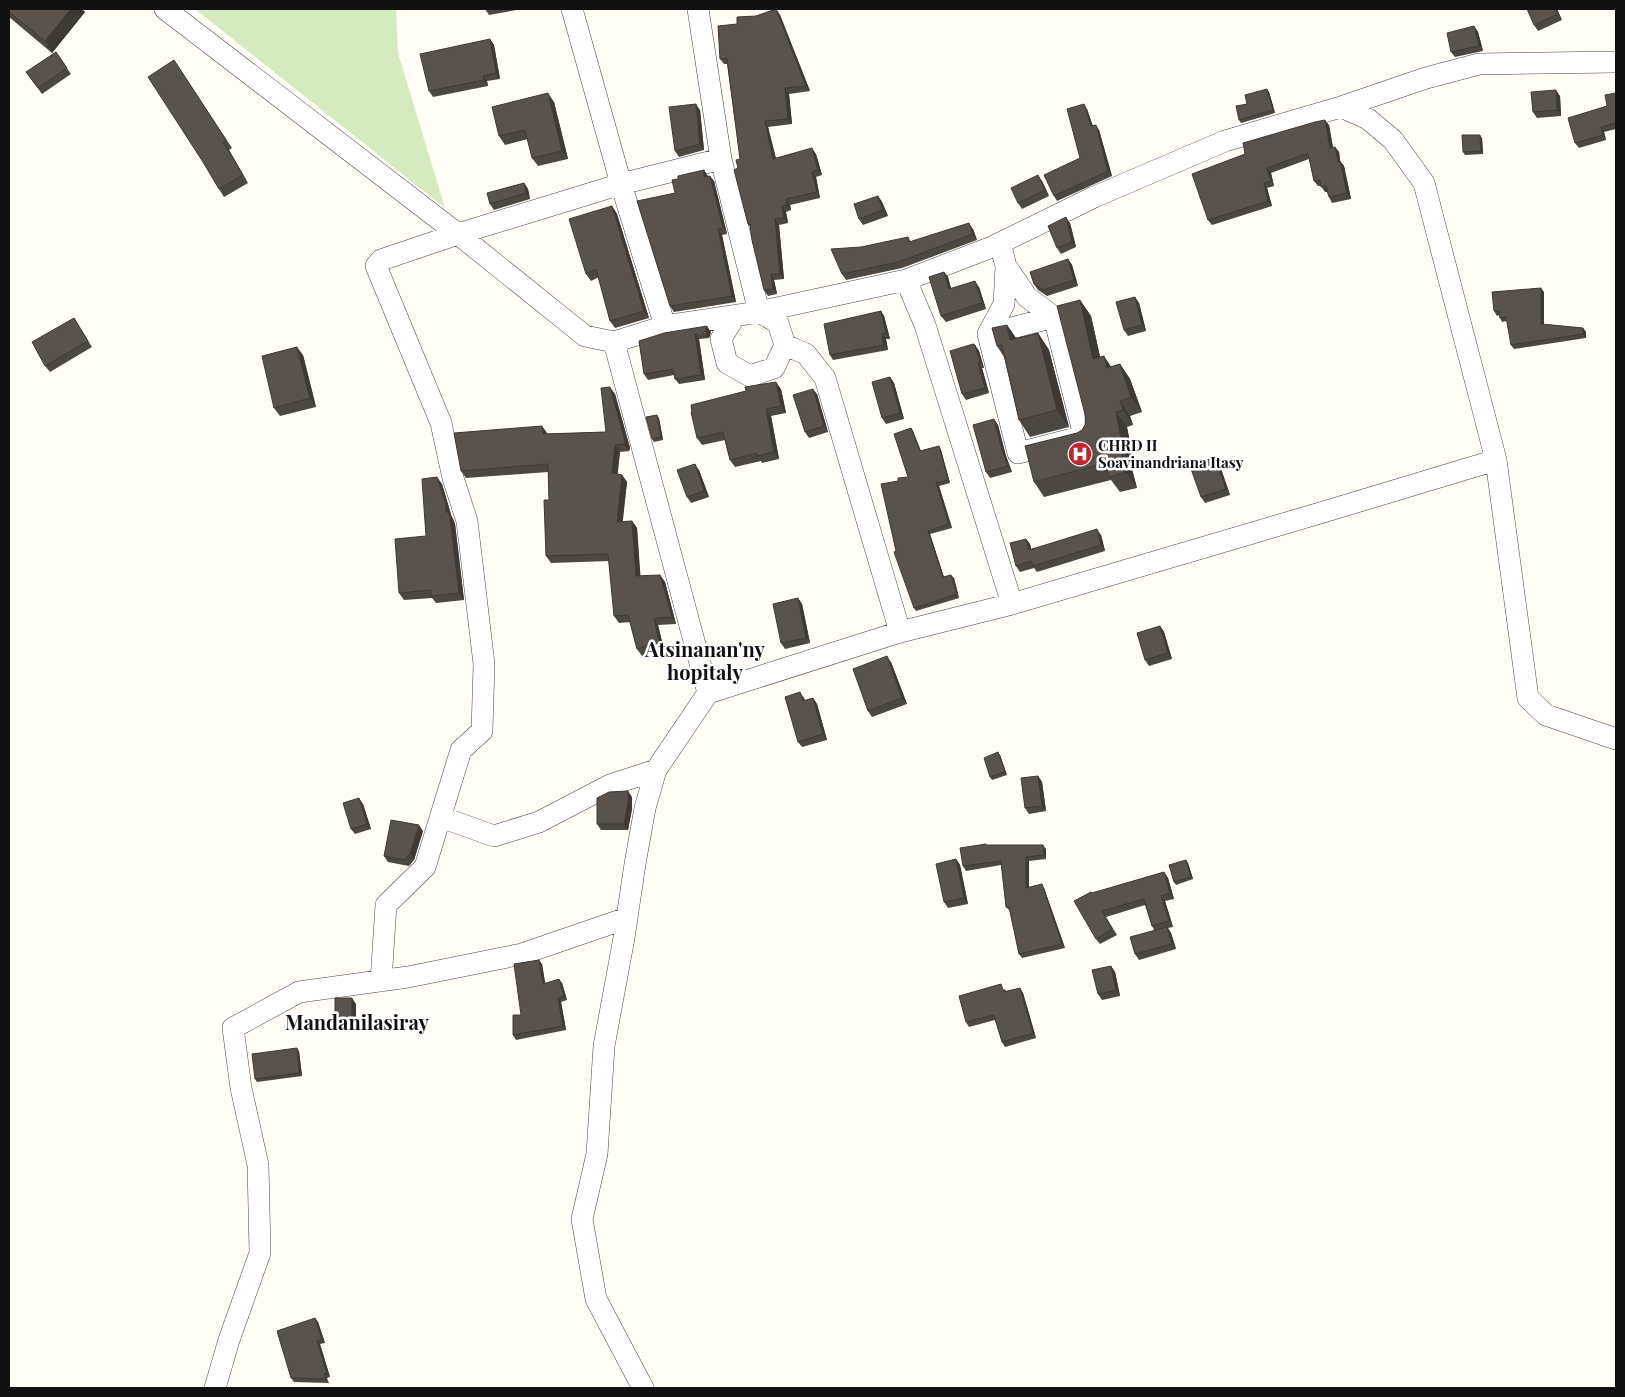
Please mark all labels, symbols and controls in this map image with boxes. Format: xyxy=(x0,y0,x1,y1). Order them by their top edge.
place label: CHRD II Soavinandriana Itasy xyxy=(1098,435,1244,472)
hospital icon: CHRD II Soavinandriana Itasy xyxy=(1067,441,1093,467)
district label: Atsinanan'ny hopitaly xyxy=(644,635,765,685)
district label: Mandanilasiray xyxy=(285,1008,430,1035)

